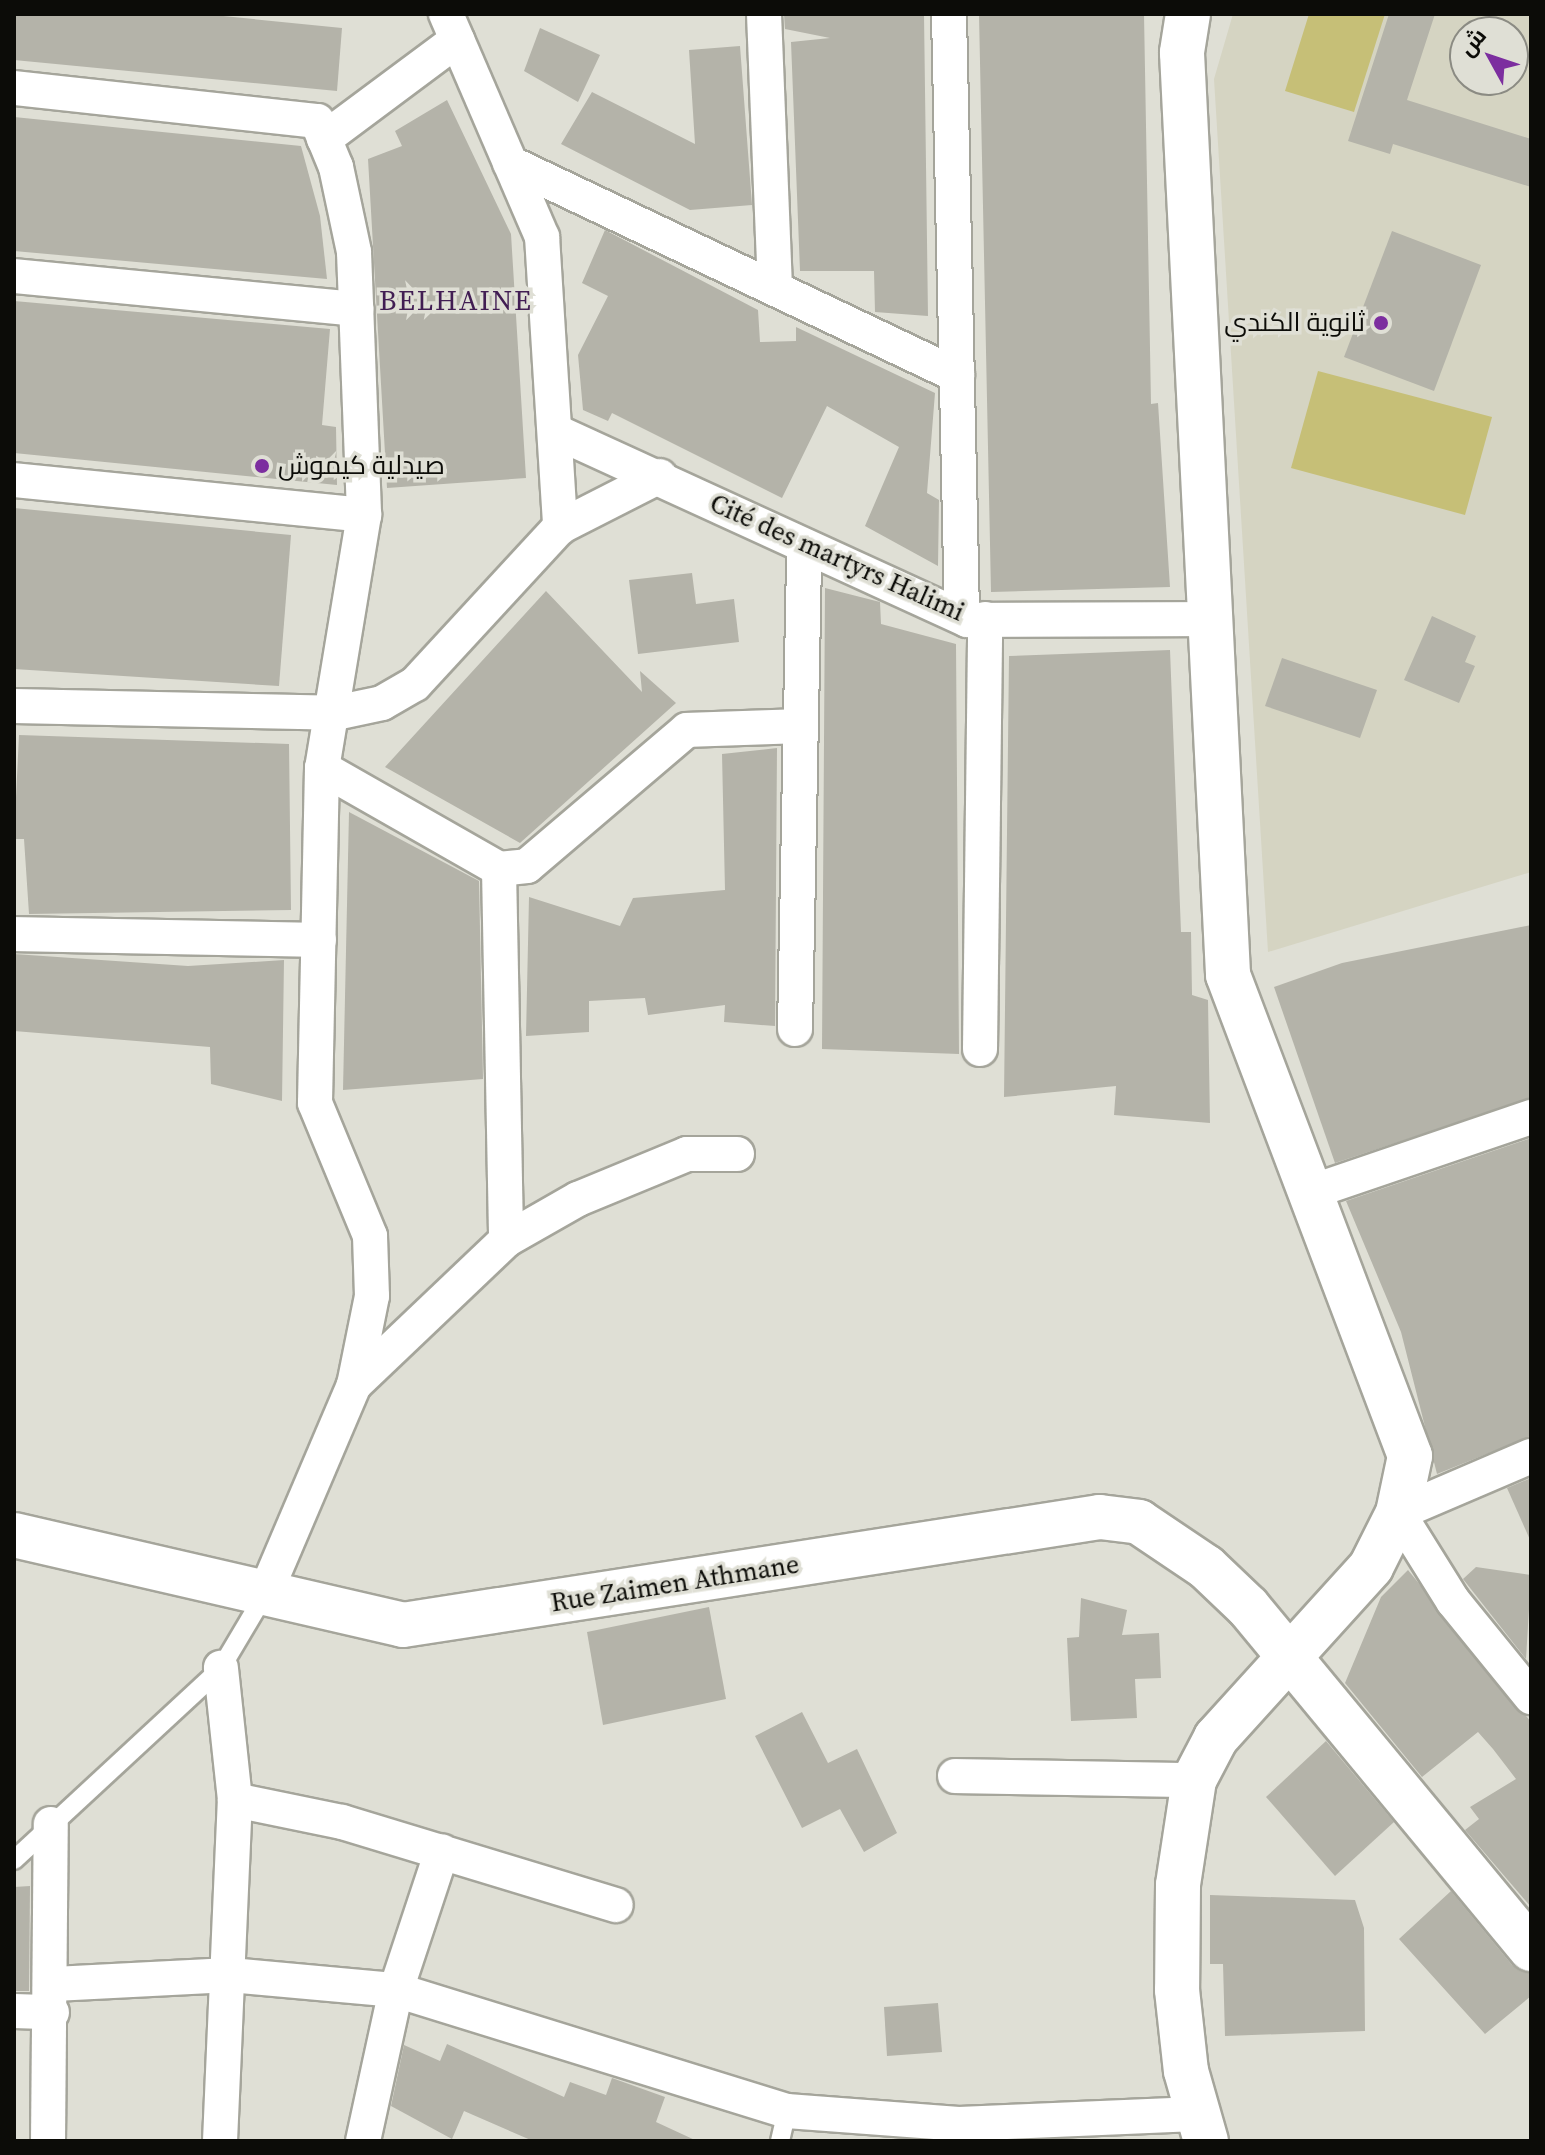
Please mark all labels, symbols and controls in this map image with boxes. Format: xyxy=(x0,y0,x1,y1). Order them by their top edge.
north arrow xyxy=(1449,16,1529,96)
text: ش xyxy=(1452,21,1493,62)
district label: BELHAINE xyxy=(379,283,533,317)
place label: ثانوية الكندي xyxy=(1224,307,1365,339)
marker: ثانوية الكندي xyxy=(1372,314,1390,332)
place label: صيدلية كيموش xyxy=(278,450,445,482)
marker: صيدلية كيموش xyxy=(253,457,271,475)
street label: Cité des martyrs Halimi xyxy=(705,488,969,628)
street label: Rue Zaimen Athmane xyxy=(549,1549,801,1619)

